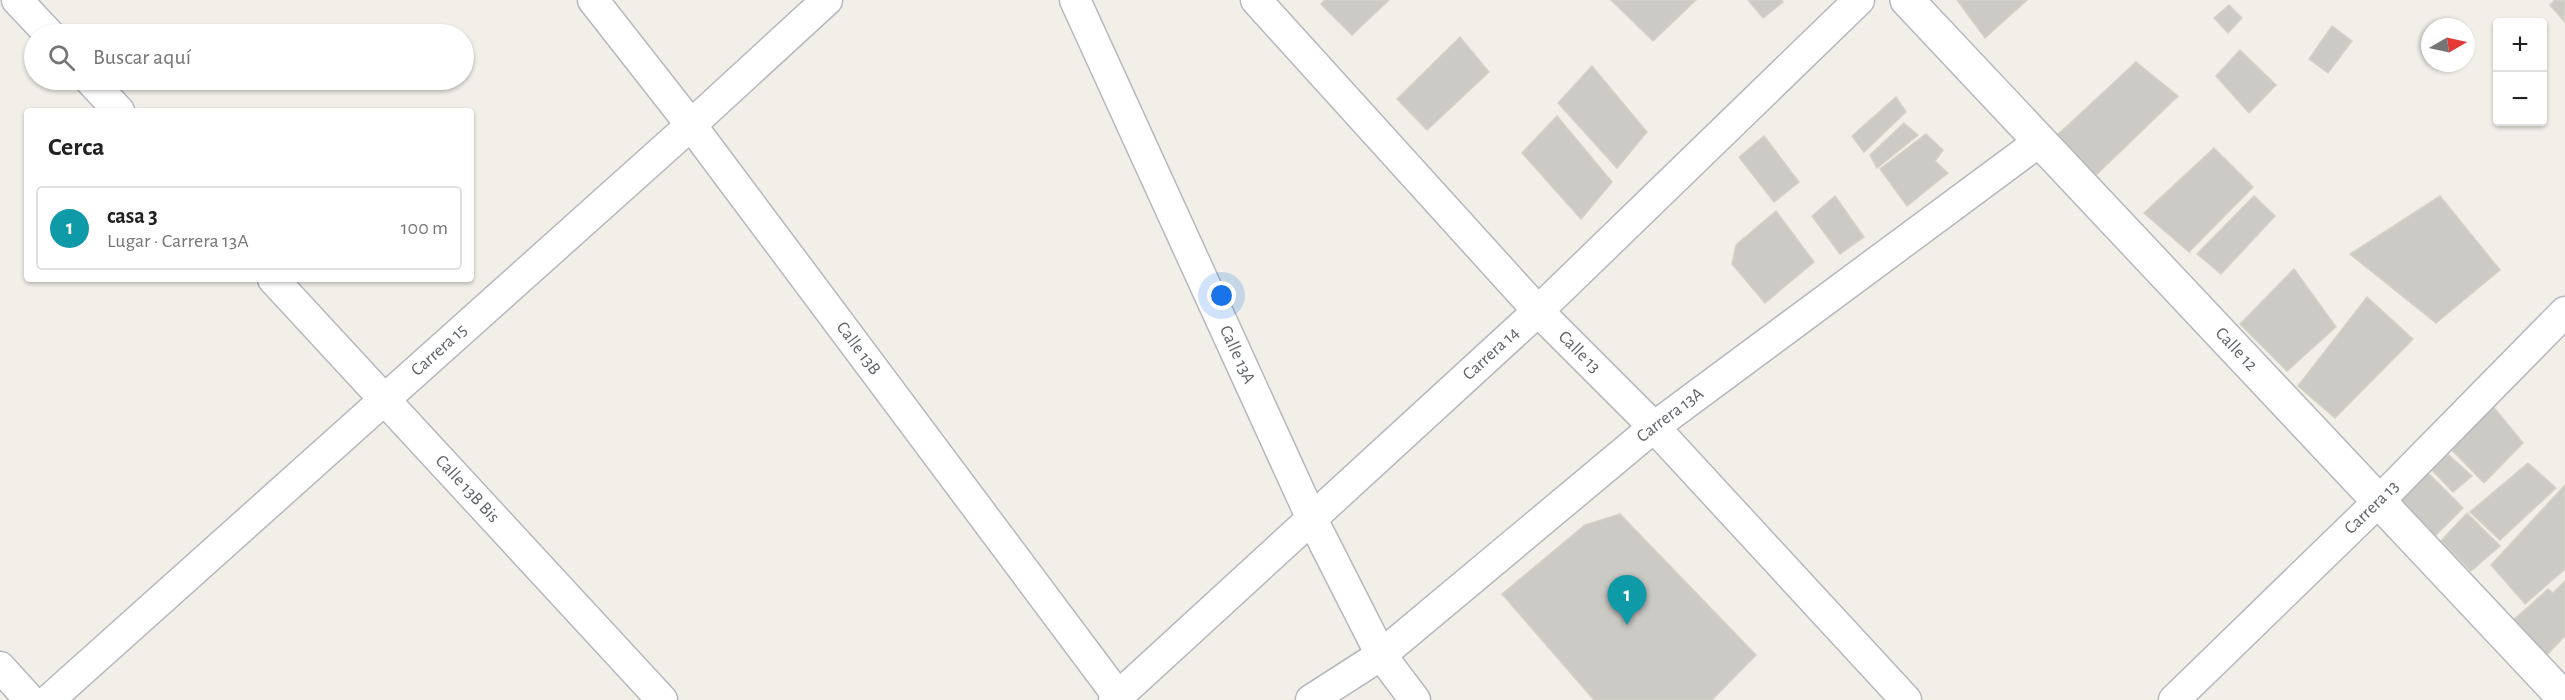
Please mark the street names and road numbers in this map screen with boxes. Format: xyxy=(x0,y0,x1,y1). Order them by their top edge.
street label: Calle 13B xyxy=(833,319,884,378)
street label: Carrera 15 xyxy=(408,321,471,380)
street label: Calle 13A xyxy=(1216,323,1258,387)
street label: Carrera 14 xyxy=(1460,324,1523,384)
street label: Calle 12 xyxy=(2212,324,2260,375)
street label: Calle 13 xyxy=(1555,328,1604,377)
street label: Carrera 13A xyxy=(1634,384,1707,446)
street label: Calle 13B Bis xyxy=(432,452,503,526)
street label: Carrera 13 xyxy=(2341,477,2402,538)

